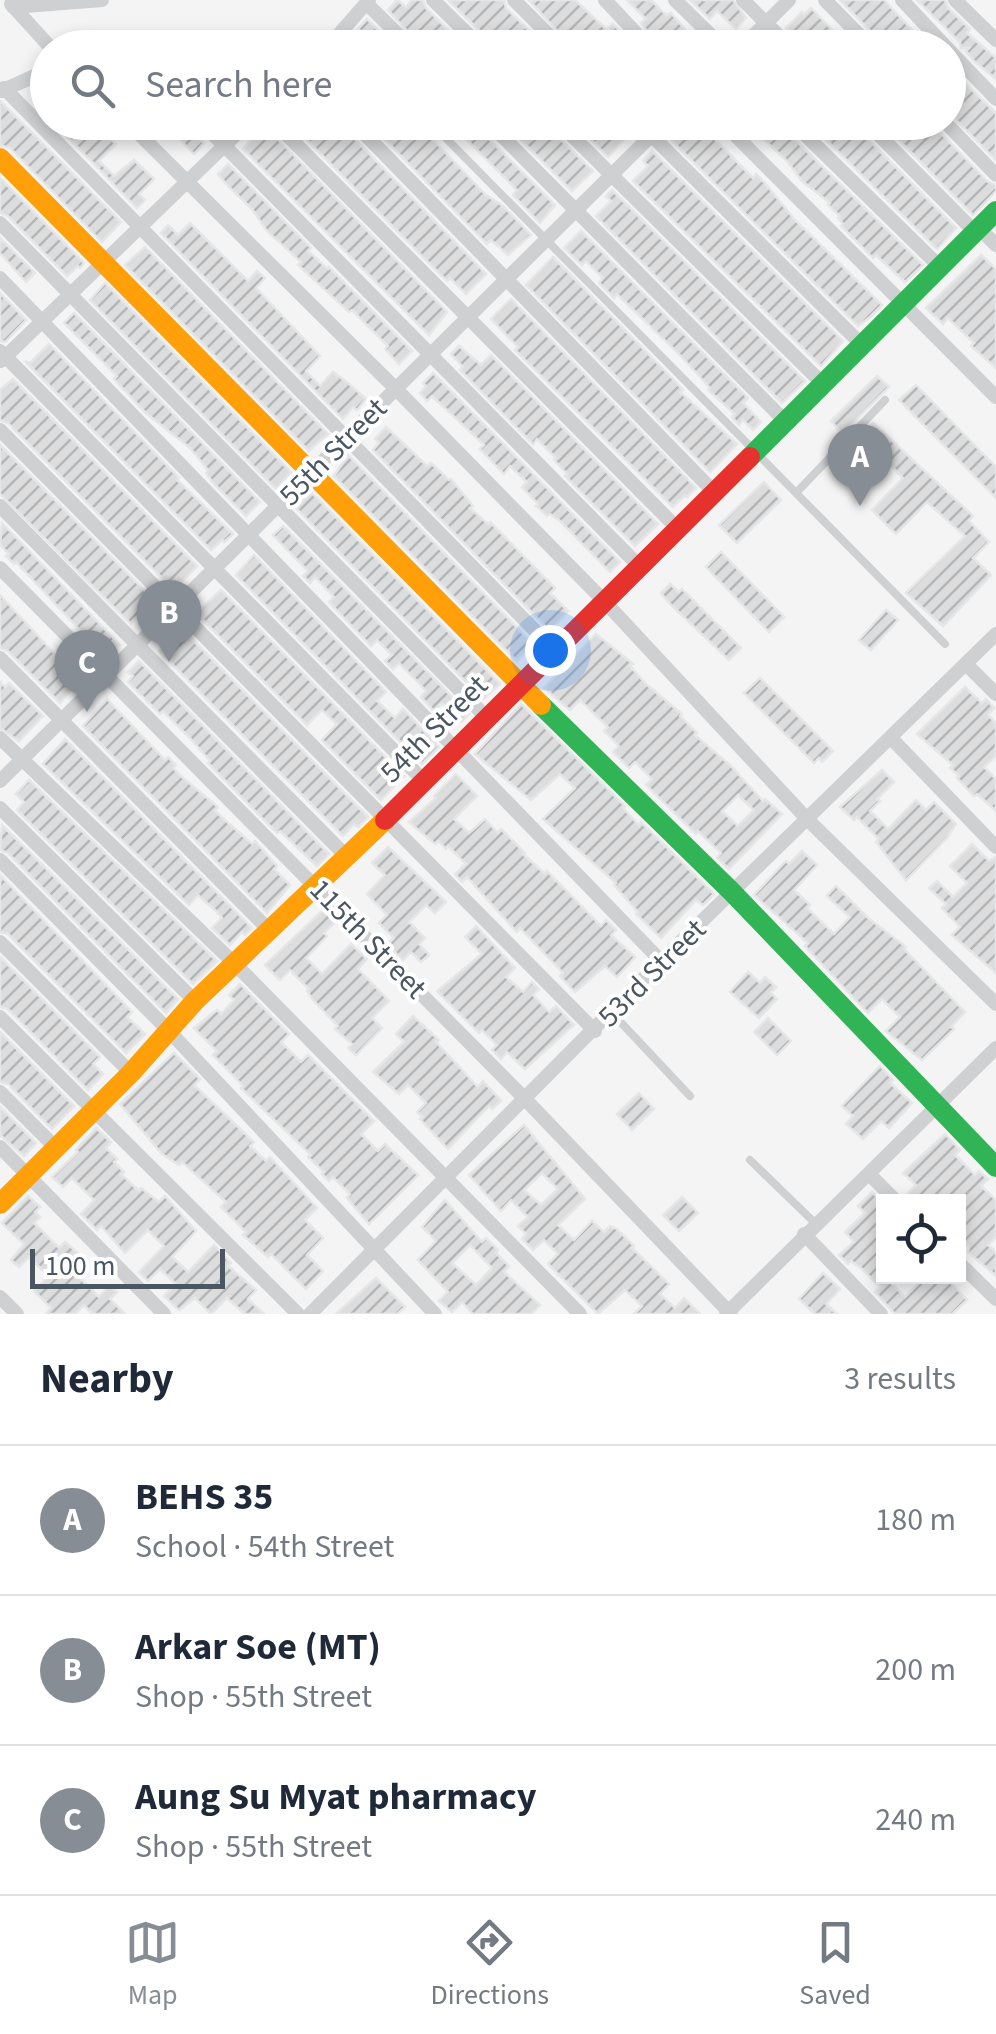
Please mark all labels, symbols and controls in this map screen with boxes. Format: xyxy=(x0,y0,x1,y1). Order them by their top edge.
search box xyxy=(30,30,966,140)
icon: search xyxy=(65,58,120,113)
text: Search here xyxy=(145,58,332,112)
street label: 55th Street xyxy=(269,388,397,516)
pin: A xyxy=(828,424,892,506)
pin: B xyxy=(136,580,202,662)
your location xyxy=(525,625,576,676)
pin: C xyxy=(54,630,120,712)
street label: 54th Street xyxy=(370,665,498,793)
street label: 115th Street xyxy=(300,869,436,1009)
street label: 53rd Street xyxy=(588,909,716,1037)
map controls xyxy=(876,1194,966,1284)
button: locate xyxy=(876,1194,966,1284)
scale bar xyxy=(30,1244,225,1288)
text: 100 m xyxy=(45,1246,116,1286)
text: Nearby xyxy=(40,1349,174,1409)
text: 3 results xyxy=(844,1356,956,1402)
text: BEHS 35 xyxy=(135,1470,273,1524)
text: A xyxy=(63,1497,82,1543)
text: 180 m xyxy=(875,1497,956,1543)
text: School · 54th Street xyxy=(135,1524,394,1570)
text: Arkar Soe (MT) xyxy=(135,1620,381,1674)
text: B xyxy=(63,1647,82,1693)
text: 200 m xyxy=(875,1647,956,1693)
text: Shop · 55th Street xyxy=(135,1674,372,1720)
text: Aung Su Myat pharmacy xyxy=(135,1770,537,1824)
text: C xyxy=(63,1797,82,1843)
text: 240 m xyxy=(875,1797,956,1843)
text: Shop · 55th Street xyxy=(135,1824,372,1870)
tab: Map xyxy=(125,1915,180,2015)
tab: Directions xyxy=(431,1915,549,2015)
tab: Saved xyxy=(799,1915,871,2015)

